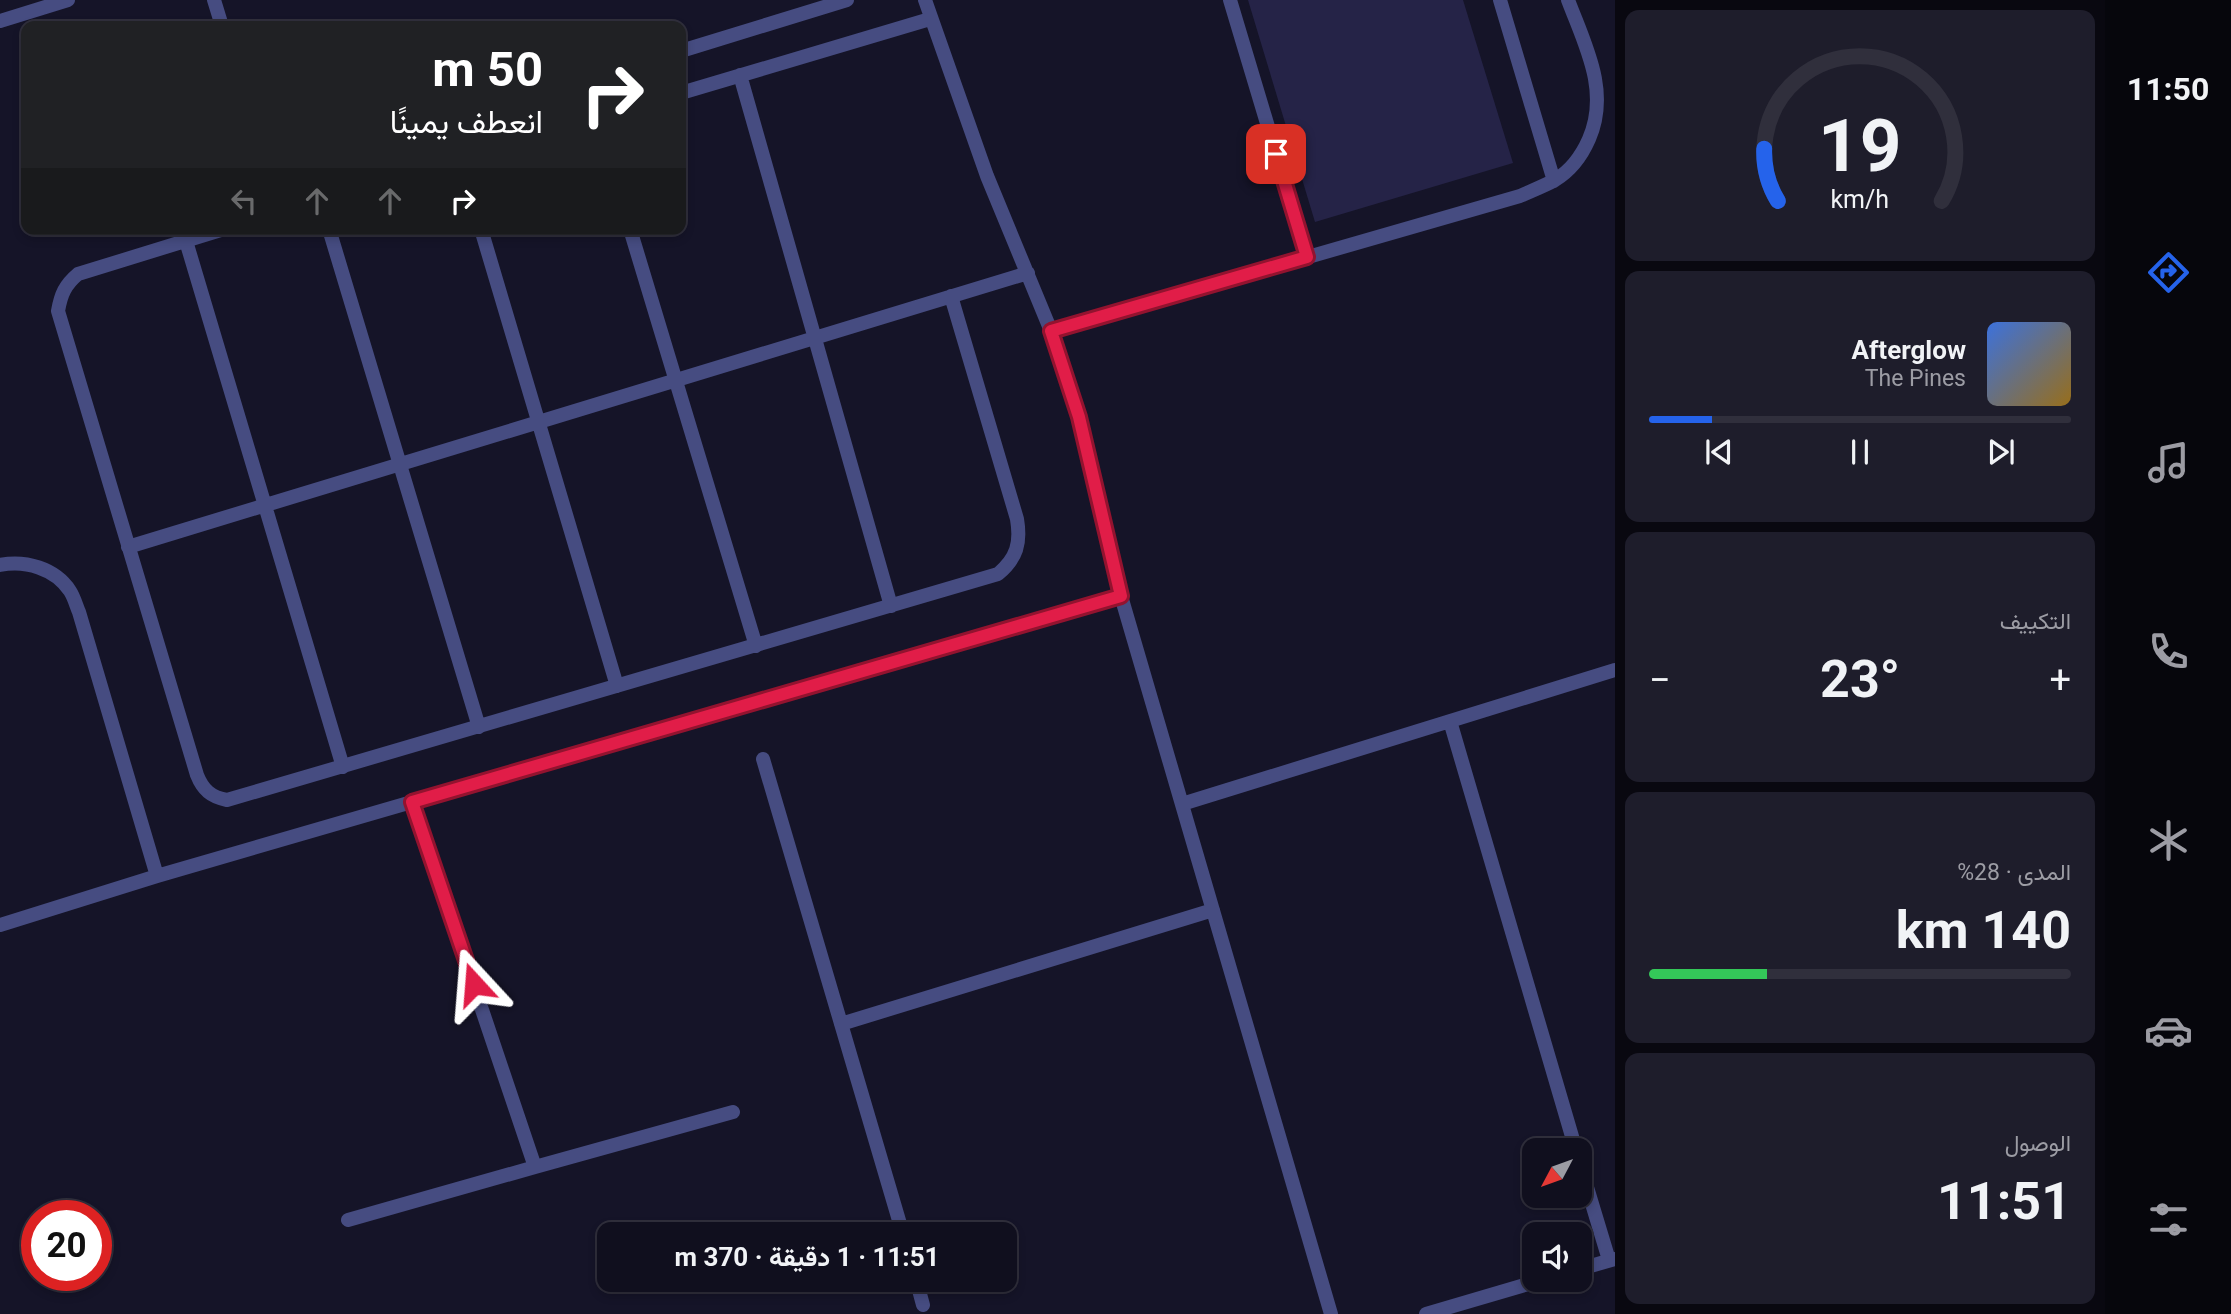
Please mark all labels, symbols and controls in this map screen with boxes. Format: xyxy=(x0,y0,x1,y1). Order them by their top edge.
text: 50 m xyxy=(432,41,543,98)
icon: right xyxy=(567,49,658,140)
text: 11:50 xyxy=(2127,70,2209,108)
text: انعطف يمينًا xyxy=(390,103,543,141)
text: 19 xyxy=(1818,104,1902,190)
pin xyxy=(1246,124,1306,184)
icon: arrive xyxy=(1257,135,1295,173)
icon: left xyxy=(225,182,263,220)
icon: ahead xyxy=(298,182,336,220)
icon: ahead xyxy=(371,182,409,220)
icon: right xyxy=(444,182,482,220)
text: km/h xyxy=(1831,185,1889,214)
icon: directions xyxy=(2144,248,2193,297)
text: Afterglow xyxy=(1852,335,1966,365)
text: The Pines xyxy=(1865,365,1966,392)
icon: previous xyxy=(1700,433,1738,471)
icon: pause xyxy=(1841,433,1879,471)
icon: next xyxy=(1982,433,2020,471)
icon: music xyxy=(2144,438,2193,487)
text: التكييف xyxy=(2000,608,2071,635)
icon: phone xyxy=(2144,627,2193,676)
text: 23° xyxy=(1820,649,1900,710)
text: − xyxy=(1649,658,1671,702)
text: + xyxy=(2049,658,2071,702)
icon: climate xyxy=(2144,816,2193,865)
text: المدى · 28% xyxy=(1957,859,2071,886)
text: 140 km xyxy=(1896,900,2071,961)
position arrow xyxy=(437,947,511,1021)
icon: car xyxy=(2144,1006,2193,1055)
text: الوصول xyxy=(2005,1130,2071,1157)
north arrow xyxy=(1522,1138,1592,1208)
map controls xyxy=(1522,1138,1592,1292)
text: 11:51 xyxy=(1937,1171,2071,1232)
icon: filters xyxy=(2144,1195,2193,1244)
speed limit sign: 20 xyxy=(21,1200,112,1291)
button: sound xyxy=(1522,1222,1592,1292)
text: 11:51 · 1 دقيقة · 370 m xyxy=(674,1242,940,1272)

